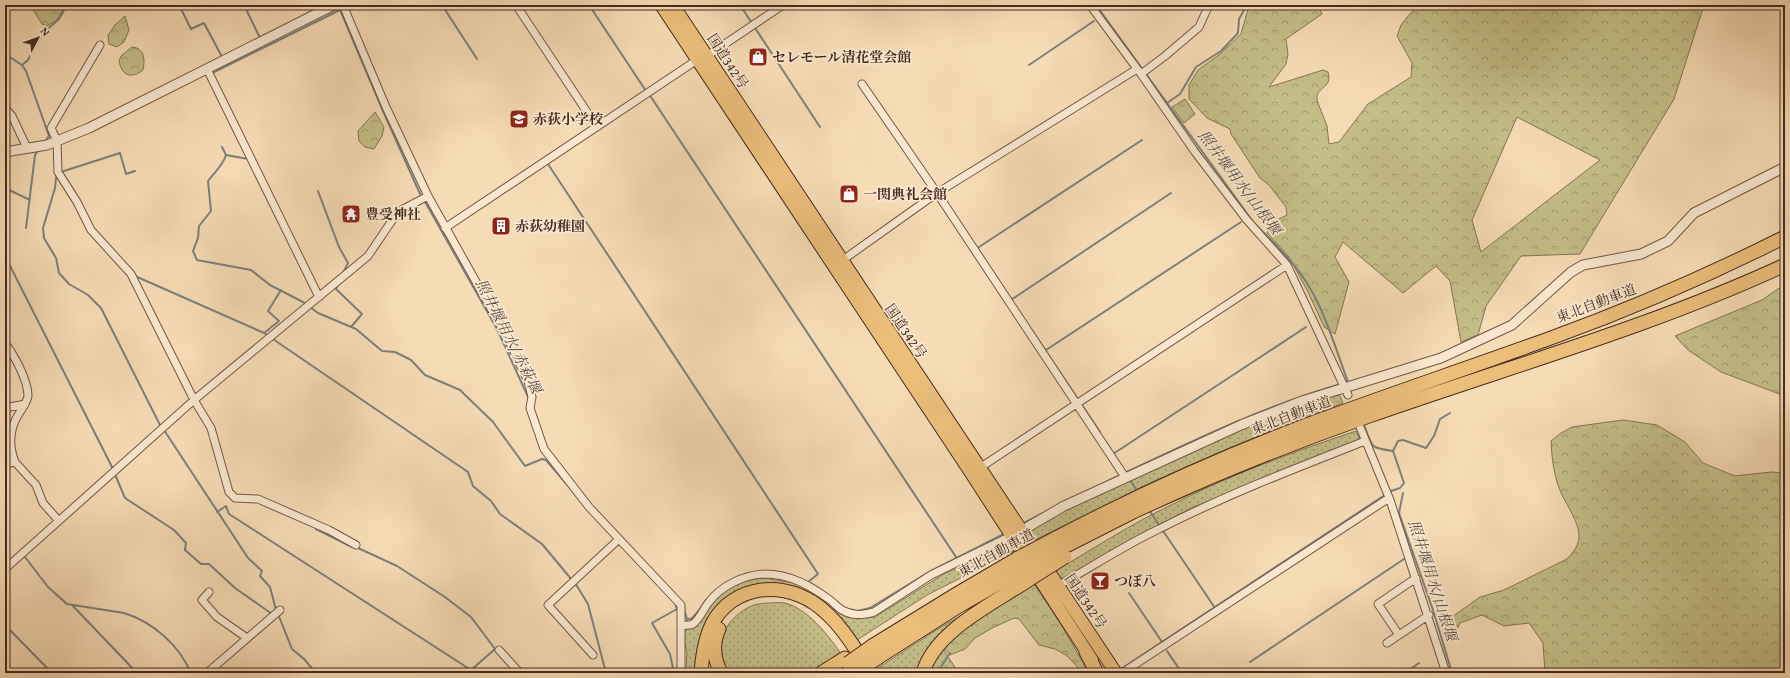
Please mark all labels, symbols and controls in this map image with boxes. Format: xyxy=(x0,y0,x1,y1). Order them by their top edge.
north arrow xyxy=(18,18,58,58)
text: N xyxy=(37,23,54,40)
street label: 国道342号 xyxy=(703,29,753,93)
shop icon: セレモール清花堂会館 xyxy=(747,46,769,68)
place label: セレモール清花堂会館 xyxy=(772,47,911,67)
school or university icon: 赤荻小学校 xyxy=(508,108,530,130)
place label: 赤荻小学校 xyxy=(533,109,603,129)
water label: 照井堰用水/山根堰 xyxy=(1194,125,1288,241)
shop icon: 一関典礼会館 xyxy=(838,183,860,205)
place label: 一関典礼会館 xyxy=(863,184,947,204)
temple icon: 豊受神社 xyxy=(340,203,362,225)
place label: 豊受神社 xyxy=(365,204,421,224)
building icon: 赤荻幼稚園 xyxy=(490,215,512,237)
place label: 赤荻幼稚園 xyxy=(515,216,585,236)
water label: 照井堰用水/赤萩堰 xyxy=(471,275,548,400)
street label: 東北自動車道 xyxy=(1553,279,1639,327)
street label: 国道342号 xyxy=(880,300,932,362)
street label: 東北自動車道 xyxy=(1248,391,1334,439)
water label: 照井堰用水/山根堰 xyxy=(1404,517,1463,646)
street label: 東北自動車道 xyxy=(954,524,1038,582)
street label: 国道342号 xyxy=(1060,570,1112,632)
bar icon: つぼ八 xyxy=(1089,570,1111,592)
place label: つぼ八 xyxy=(1114,571,1156,591)

